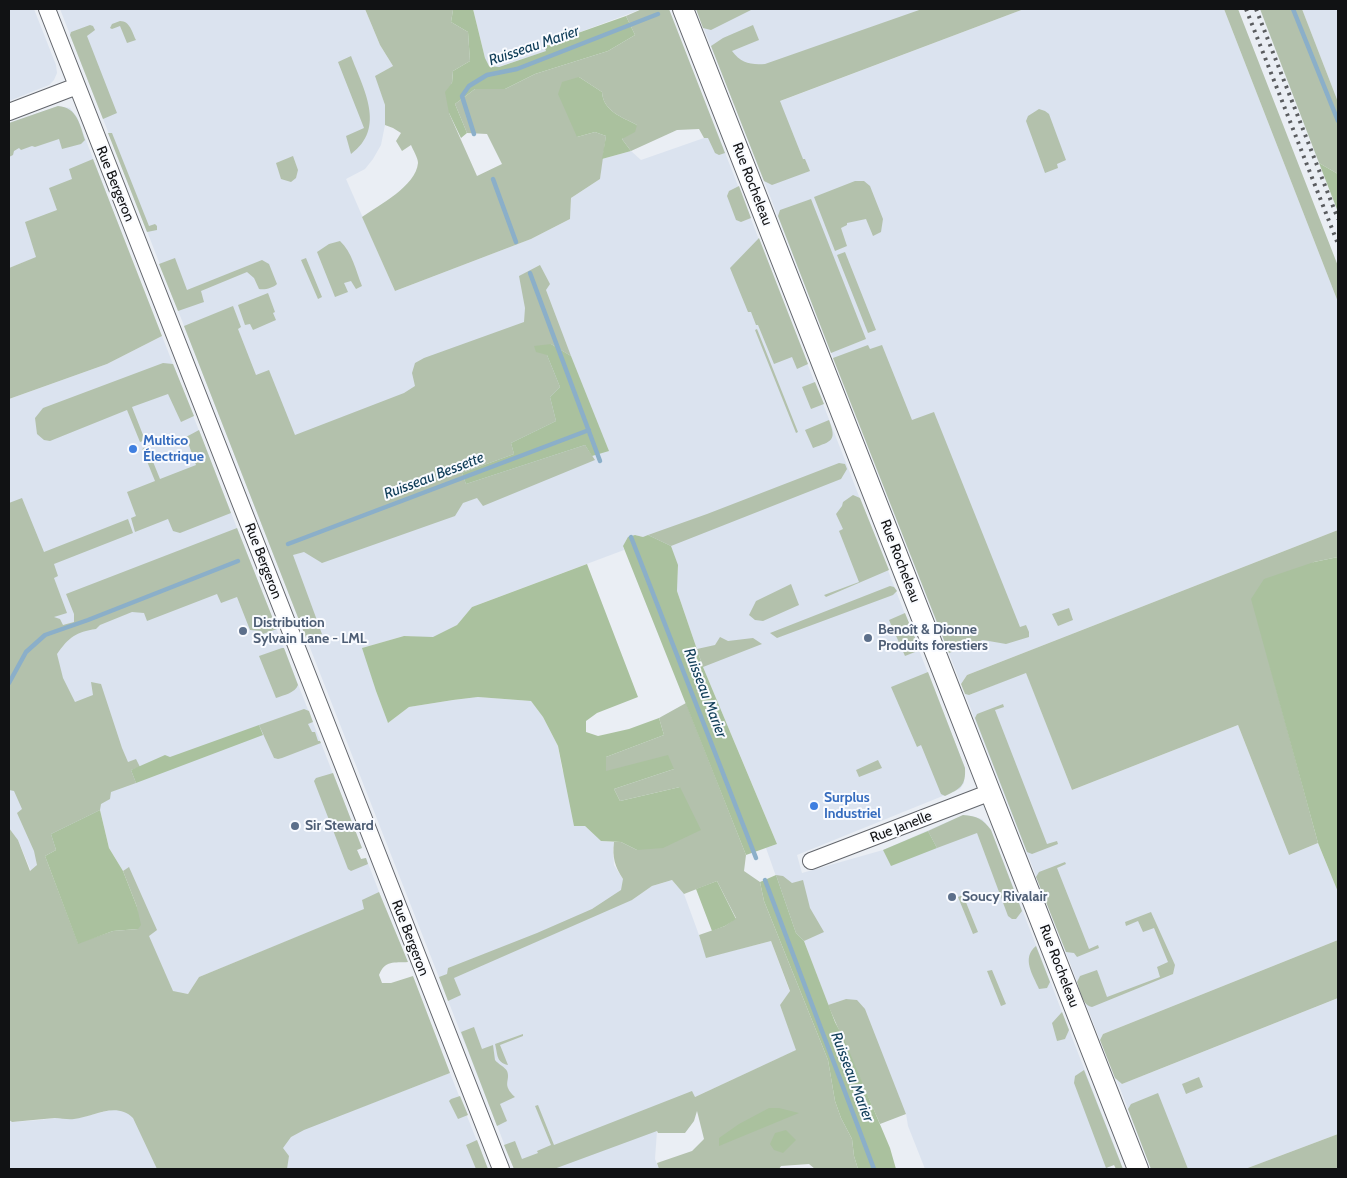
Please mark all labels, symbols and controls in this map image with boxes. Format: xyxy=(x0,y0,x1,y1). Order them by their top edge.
water label: Ruisseau Marier xyxy=(486,22,582,70)
street label: Rue Rocheleau xyxy=(729,140,775,228)
street label: Rue Bergeron xyxy=(92,144,138,224)
place label: Multico Électrique xyxy=(143,433,204,466)
marker: Multico Électrique xyxy=(127,443,139,455)
water label: Ruisseau Bessette xyxy=(381,449,487,503)
street label: Rue Rocheleau xyxy=(877,517,923,605)
street label: Rue Bergeron xyxy=(241,521,285,601)
place label: Distribution Sylvain Lane - LML xyxy=(253,615,367,648)
place label: Benoît & Dionne Produits forestiers xyxy=(878,622,988,654)
marker: Distribution Sylvain Lane - LML xyxy=(237,625,249,637)
marker: Benoît & Dionne Produits forestiers xyxy=(862,632,874,644)
water label: Ruisseau Marier xyxy=(680,646,730,740)
place label: Surplus Industriel xyxy=(824,790,881,822)
marker: Surplus Industriel xyxy=(808,800,820,812)
street label: Rue Janelle xyxy=(868,808,934,846)
place label: Sir Steward xyxy=(305,818,374,834)
marker: Sir Steward xyxy=(289,820,301,832)
place label: Soucy Rivalair xyxy=(962,889,1047,905)
marker: Soucy Rivalair xyxy=(946,891,958,903)
street label: Rue Bergeron xyxy=(388,898,432,978)
street label: Rue Rocheleau xyxy=(1036,922,1082,1010)
water label: Ruisseau Marier xyxy=(827,1030,877,1124)

